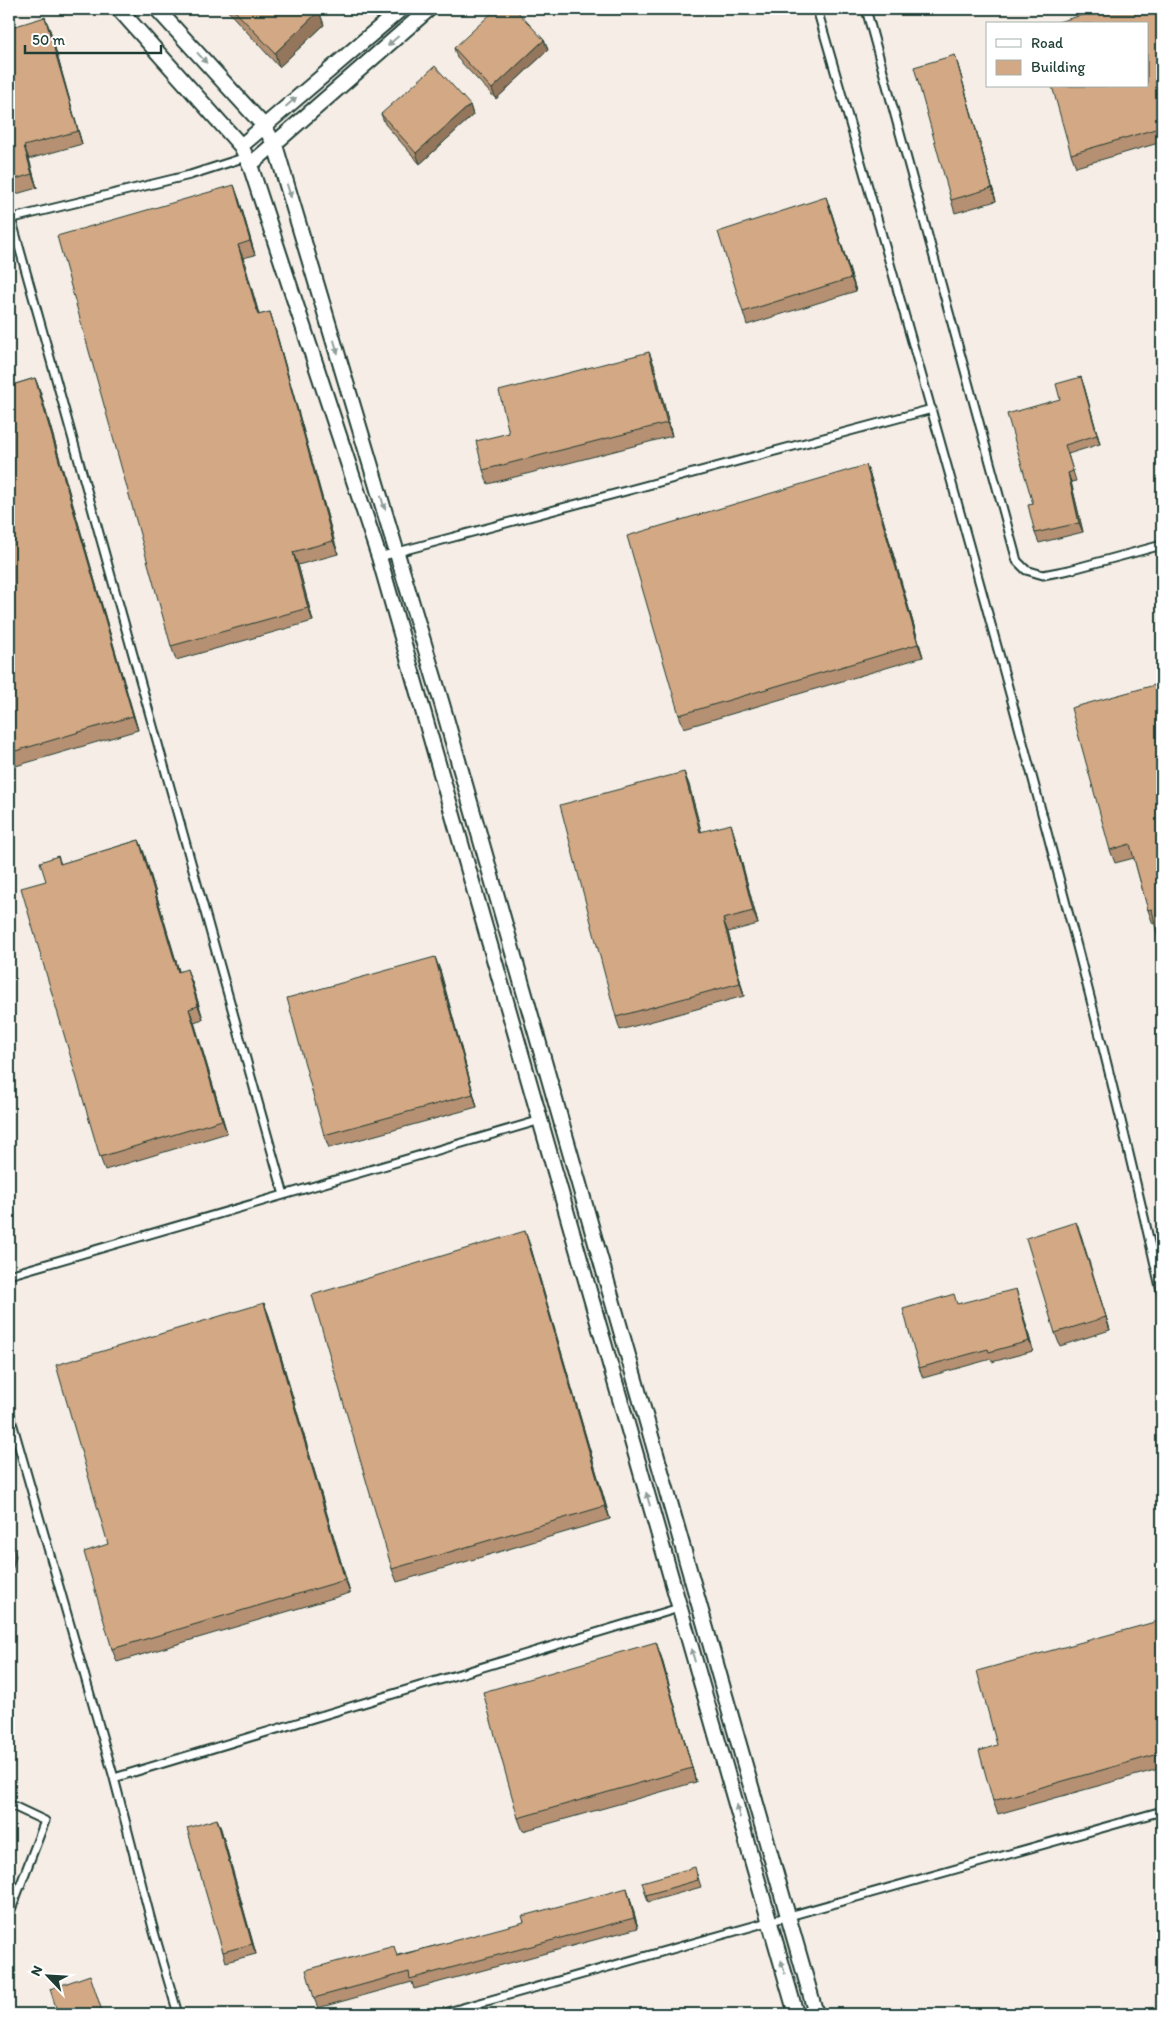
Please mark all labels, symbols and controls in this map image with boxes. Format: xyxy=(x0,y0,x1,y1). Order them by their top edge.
scale bar xyxy=(25,22,161,54)
legend xyxy=(986,22,1148,88)
text: 50 m xyxy=(32,31,65,49)
text: Road xyxy=(1031,34,1064,52)
one-way arrow xyxy=(387,35,399,47)
one-way arrow xyxy=(196,51,208,63)
text: Building xyxy=(1031,58,1085,76)
one-way arrow xyxy=(285,97,298,108)
one-way arrow xyxy=(285,184,293,199)
one-way arrow xyxy=(332,340,340,355)
one-way arrow xyxy=(379,495,387,510)
one-way arrow xyxy=(644,1491,652,1506)
one-way arrow xyxy=(688,1647,696,1662)
one-way arrow xyxy=(734,1803,742,1818)
north arrow xyxy=(22,1950,72,2000)
one-way arrow xyxy=(779,1960,787,1975)
text: N xyxy=(27,1963,46,1979)

